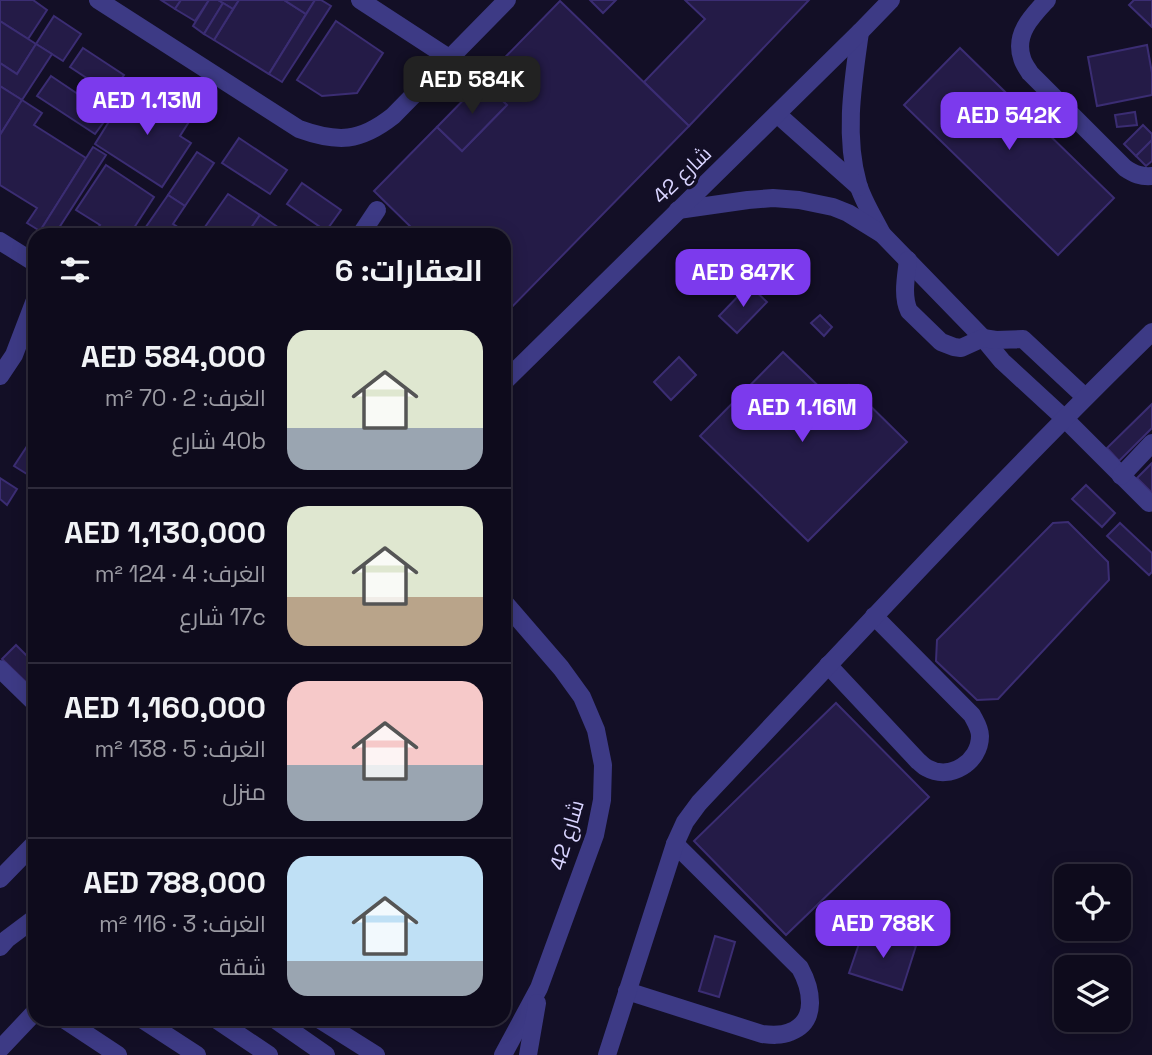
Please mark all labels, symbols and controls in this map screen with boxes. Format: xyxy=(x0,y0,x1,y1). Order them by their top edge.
pin: AED 584K xyxy=(400,57,544,116)
text: AED 584K xyxy=(419,64,525,94)
pin: AED 1.13M xyxy=(67,78,227,137)
text: AED 1.13M xyxy=(92,85,202,115)
pin: AED 542K xyxy=(937,92,1081,152)
text: AED 542K xyxy=(957,100,1061,130)
street label: شارع 42 xyxy=(646,140,718,210)
pin: AED 847K xyxy=(671,250,815,309)
icon: filters xyxy=(56,251,94,289)
text: العقارات: 6 xyxy=(335,251,483,290)
text: AED 847K xyxy=(691,257,795,287)
text: AED 584,000 xyxy=(81,337,266,376)
icon: home xyxy=(343,358,427,442)
text: الغرف: 2 · 70 m² xyxy=(105,383,266,413)
pin: AED 1.16M xyxy=(722,384,882,444)
text: AED 1.16M xyxy=(747,392,857,422)
text: 40b شارع xyxy=(172,426,266,456)
text: AED 1,130,000 xyxy=(64,513,266,552)
icon: home xyxy=(343,534,427,618)
text: الغرف: 4 · 124 m² xyxy=(95,559,266,589)
text: 17c شارع xyxy=(179,602,266,632)
text: AED 1,160,000 xyxy=(64,688,266,727)
icon: home xyxy=(343,709,427,793)
text: الغرف: 5 · 138 m² xyxy=(95,734,266,764)
text: منزل xyxy=(222,777,266,807)
street label: شارع 42 xyxy=(543,797,591,873)
text: AED 788,000 xyxy=(83,863,266,902)
map controls xyxy=(1054,864,1131,1032)
button: locate xyxy=(1054,864,1131,941)
icon: home xyxy=(343,884,427,968)
pin: AED 788K xyxy=(811,900,955,960)
text: AED 788K xyxy=(831,908,935,938)
text: الغرف: 3 · 116 m² xyxy=(99,909,266,939)
text: شقة xyxy=(219,952,266,982)
button: layers xyxy=(1054,955,1131,1032)

